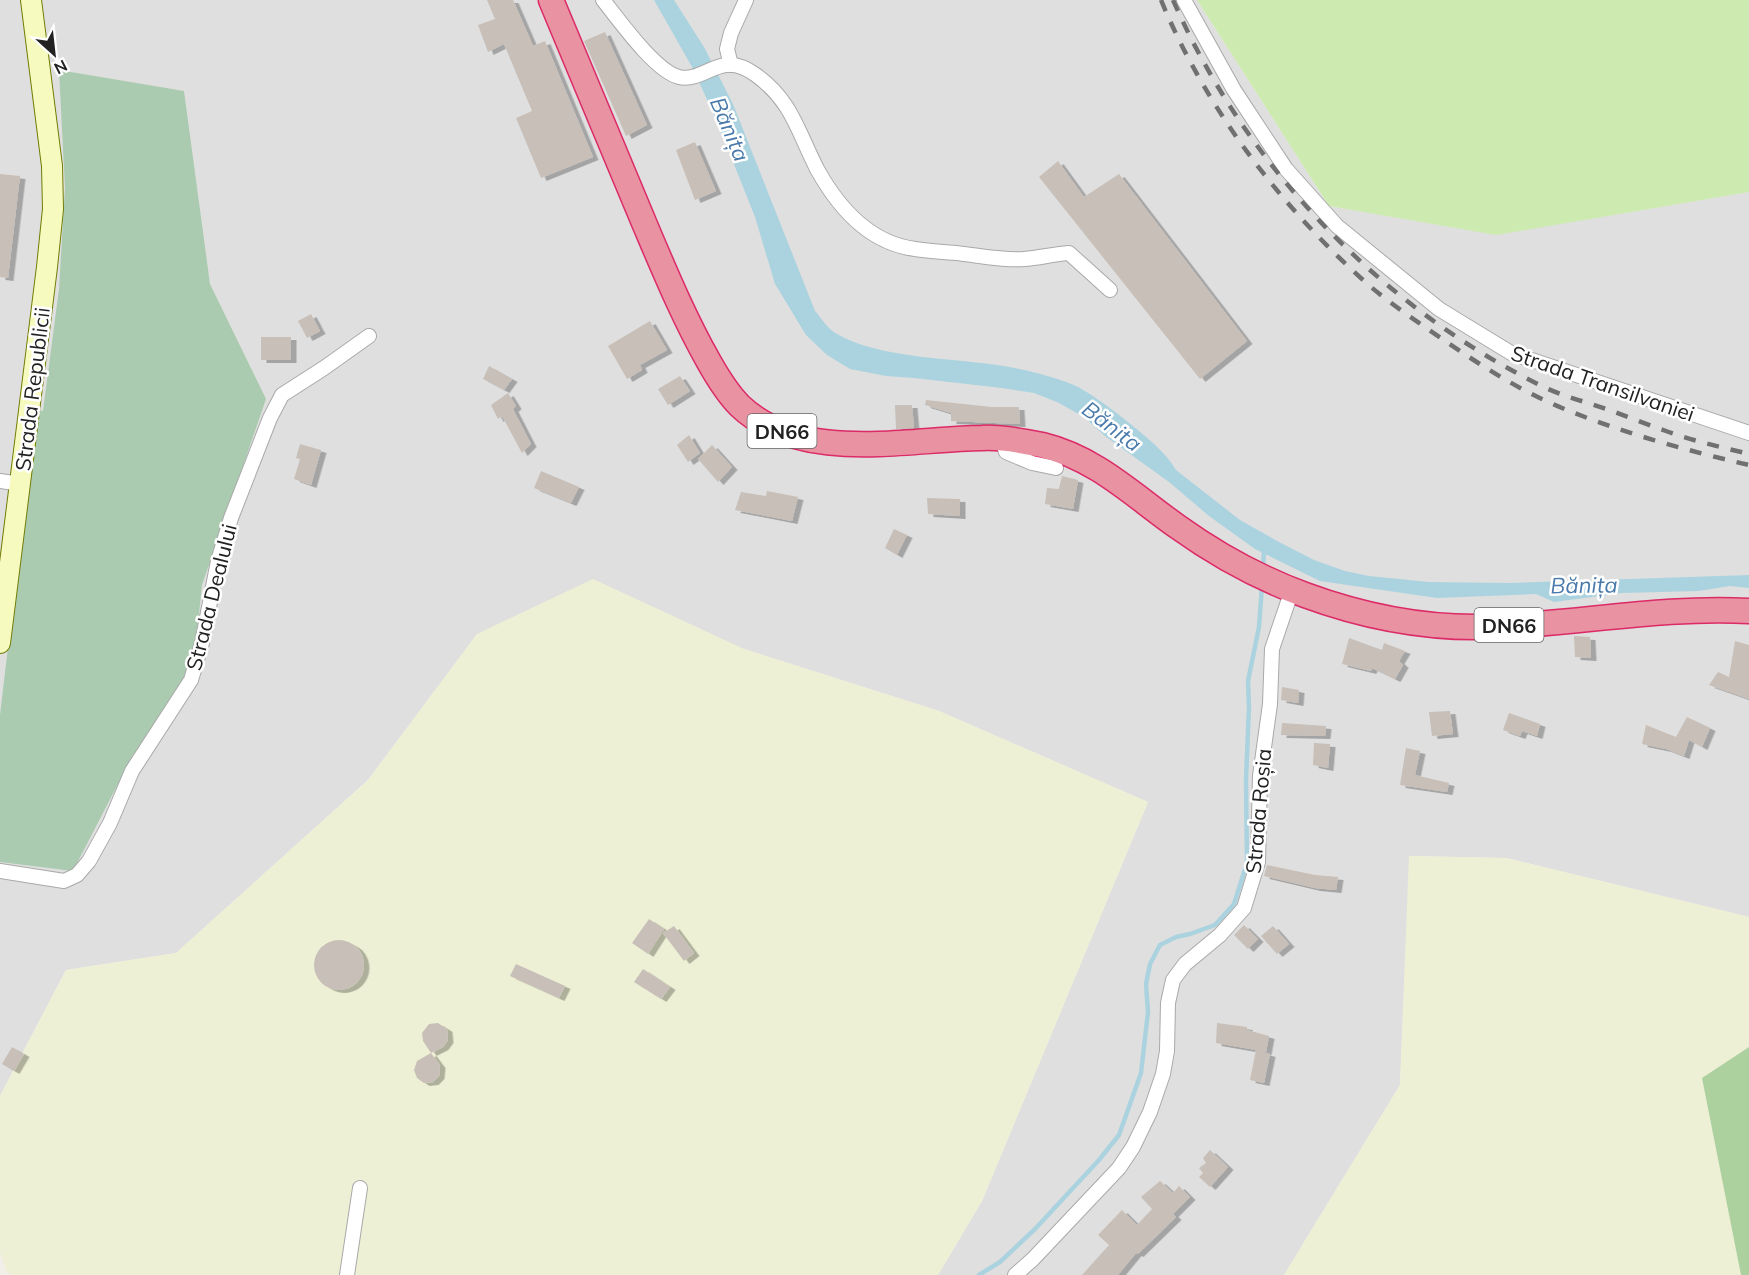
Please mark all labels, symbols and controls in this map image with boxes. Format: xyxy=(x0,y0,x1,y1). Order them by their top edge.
north arrow xyxy=(24,24,84,84)
text: N xyxy=(51,56,71,79)
water label: Bănița xyxy=(704,93,756,165)
street label: Strada Republicii xyxy=(9,306,55,472)
street label: Strada Transilvaniei xyxy=(1508,339,1698,427)
water label: Bănița xyxy=(1077,395,1147,457)
road number: DN66 xyxy=(748,414,816,448)
street label: Strada Dealului xyxy=(180,521,242,673)
water label: Bănița xyxy=(1550,570,1618,600)
road number: DN66 xyxy=(1474,608,1544,642)
street label: Strada Roșia xyxy=(1240,747,1277,875)

